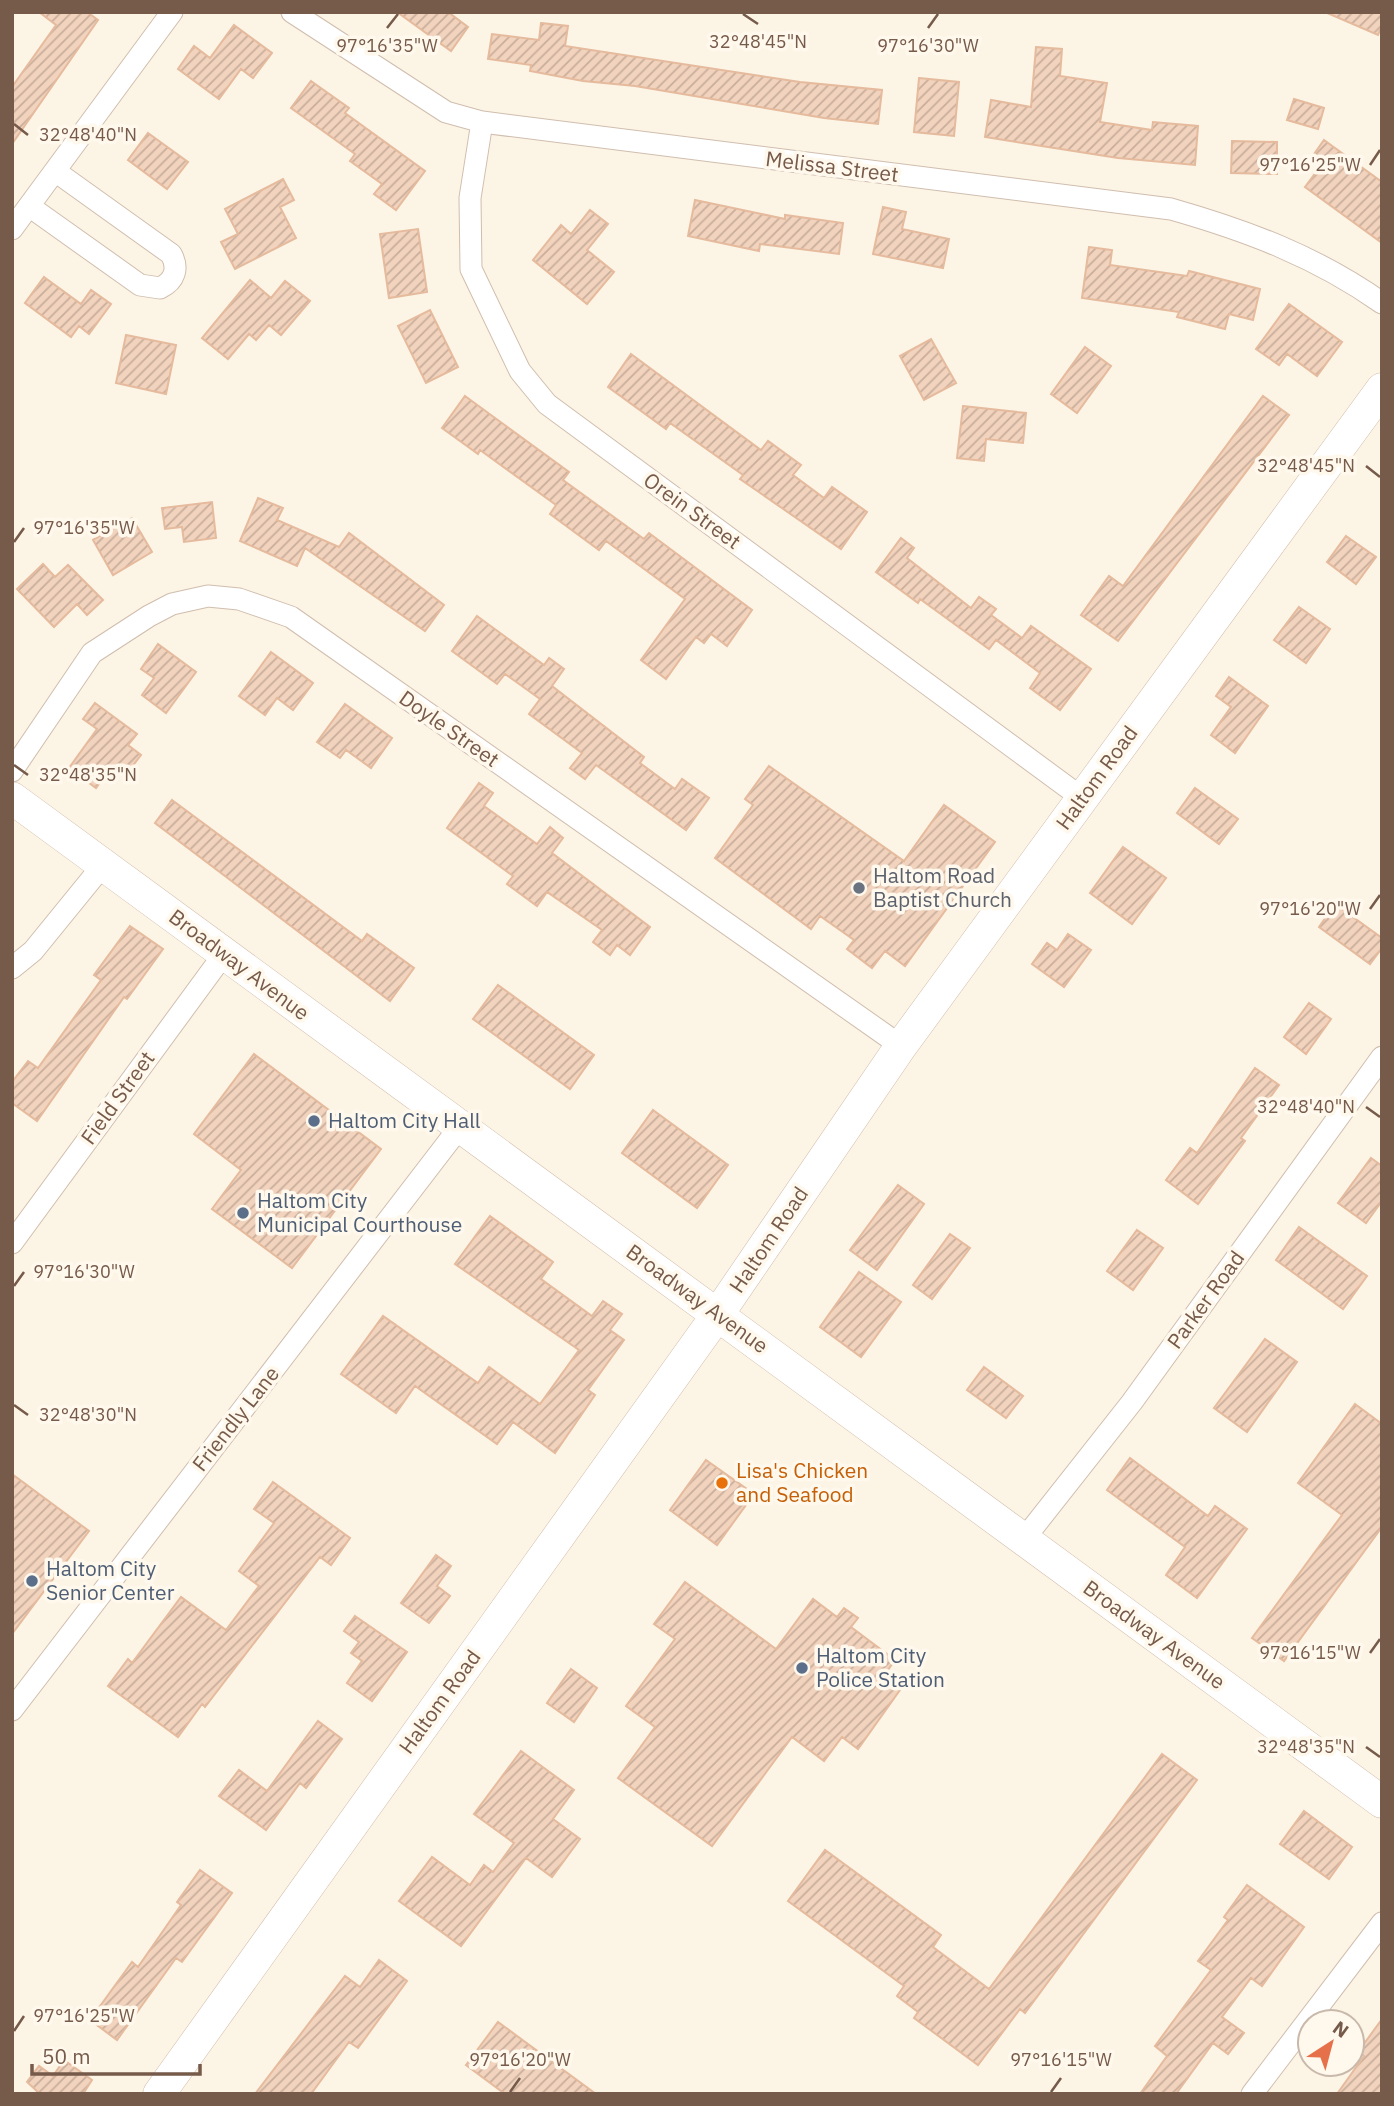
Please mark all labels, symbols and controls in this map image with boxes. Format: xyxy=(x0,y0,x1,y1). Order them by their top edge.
text: 32°48'45"N xyxy=(709,30,807,53)
text: 97°16'35"W xyxy=(336,34,438,57)
text: 97°16'30"W xyxy=(877,34,979,57)
text: 32°48'40"N xyxy=(39,123,137,146)
street label: Melissa Street xyxy=(764,144,900,188)
text: 97°16'25"W xyxy=(1259,153,1361,176)
text: 32°48'45"N xyxy=(1257,454,1355,477)
street label: Orein Street xyxy=(638,465,747,555)
text: 97°16'35"W xyxy=(33,516,135,539)
street label: Doyle Street xyxy=(394,683,505,773)
street label: Haltom Road xyxy=(1049,720,1143,835)
text: 32°48'35"N xyxy=(39,763,137,786)
place label: Haltom Road Baptist Church xyxy=(873,861,1012,913)
marker: Haltom Road Baptist Church xyxy=(851,880,867,896)
text: 97°16'20"W xyxy=(1259,897,1361,920)
street label: Broadway Avenue xyxy=(164,902,316,1026)
street label: Field Street xyxy=(74,1045,161,1150)
text: 32°48'40"N xyxy=(1257,1095,1355,1118)
place label: Haltom City Hall xyxy=(328,1106,481,1134)
marker: Haltom City Hall xyxy=(306,1113,322,1129)
street label: Haltom Road xyxy=(722,1181,814,1298)
place label: Haltom City Municipal Courthouse xyxy=(257,1186,462,1238)
marker: Haltom City Municipal Courthouse xyxy=(235,1205,251,1221)
street label: Broadway Avenue xyxy=(621,1237,774,1359)
street label: Parker Road xyxy=(1160,1245,1250,1354)
text: 97°16'30"W xyxy=(33,1260,135,1283)
street label: Friendly Lane xyxy=(185,1360,285,1477)
text: 32°48'30"N xyxy=(39,1403,137,1426)
place label: Lisa's Chicken and Seafood xyxy=(736,1456,868,1508)
marker: Lisa's Chicken and Seafood xyxy=(714,1475,730,1491)
place label: Haltom City Senior Center xyxy=(46,1554,175,1606)
marker: Haltom City Senior Center xyxy=(24,1573,40,1589)
street label: Broadway Avenue xyxy=(1078,1573,1231,1695)
place label: Haltom City Police Station xyxy=(816,1641,945,1693)
text: 97°16'15"W xyxy=(1259,1641,1361,1664)
street label: Haltom Road xyxy=(392,1644,486,1759)
marker: Haltom City Police Station xyxy=(794,1660,810,1676)
text: 32°48'35"N xyxy=(1257,1735,1355,1758)
text: 97°16'25"W xyxy=(33,2004,135,2027)
north arrow xyxy=(1296,2008,1366,2078)
text: N xyxy=(1328,2015,1354,2043)
scale bar xyxy=(32,2032,200,2076)
text: 50 m xyxy=(42,2042,91,2070)
text: 97°16'20"W xyxy=(469,2048,571,2071)
text: 97°16'15"W xyxy=(1010,2048,1112,2071)

